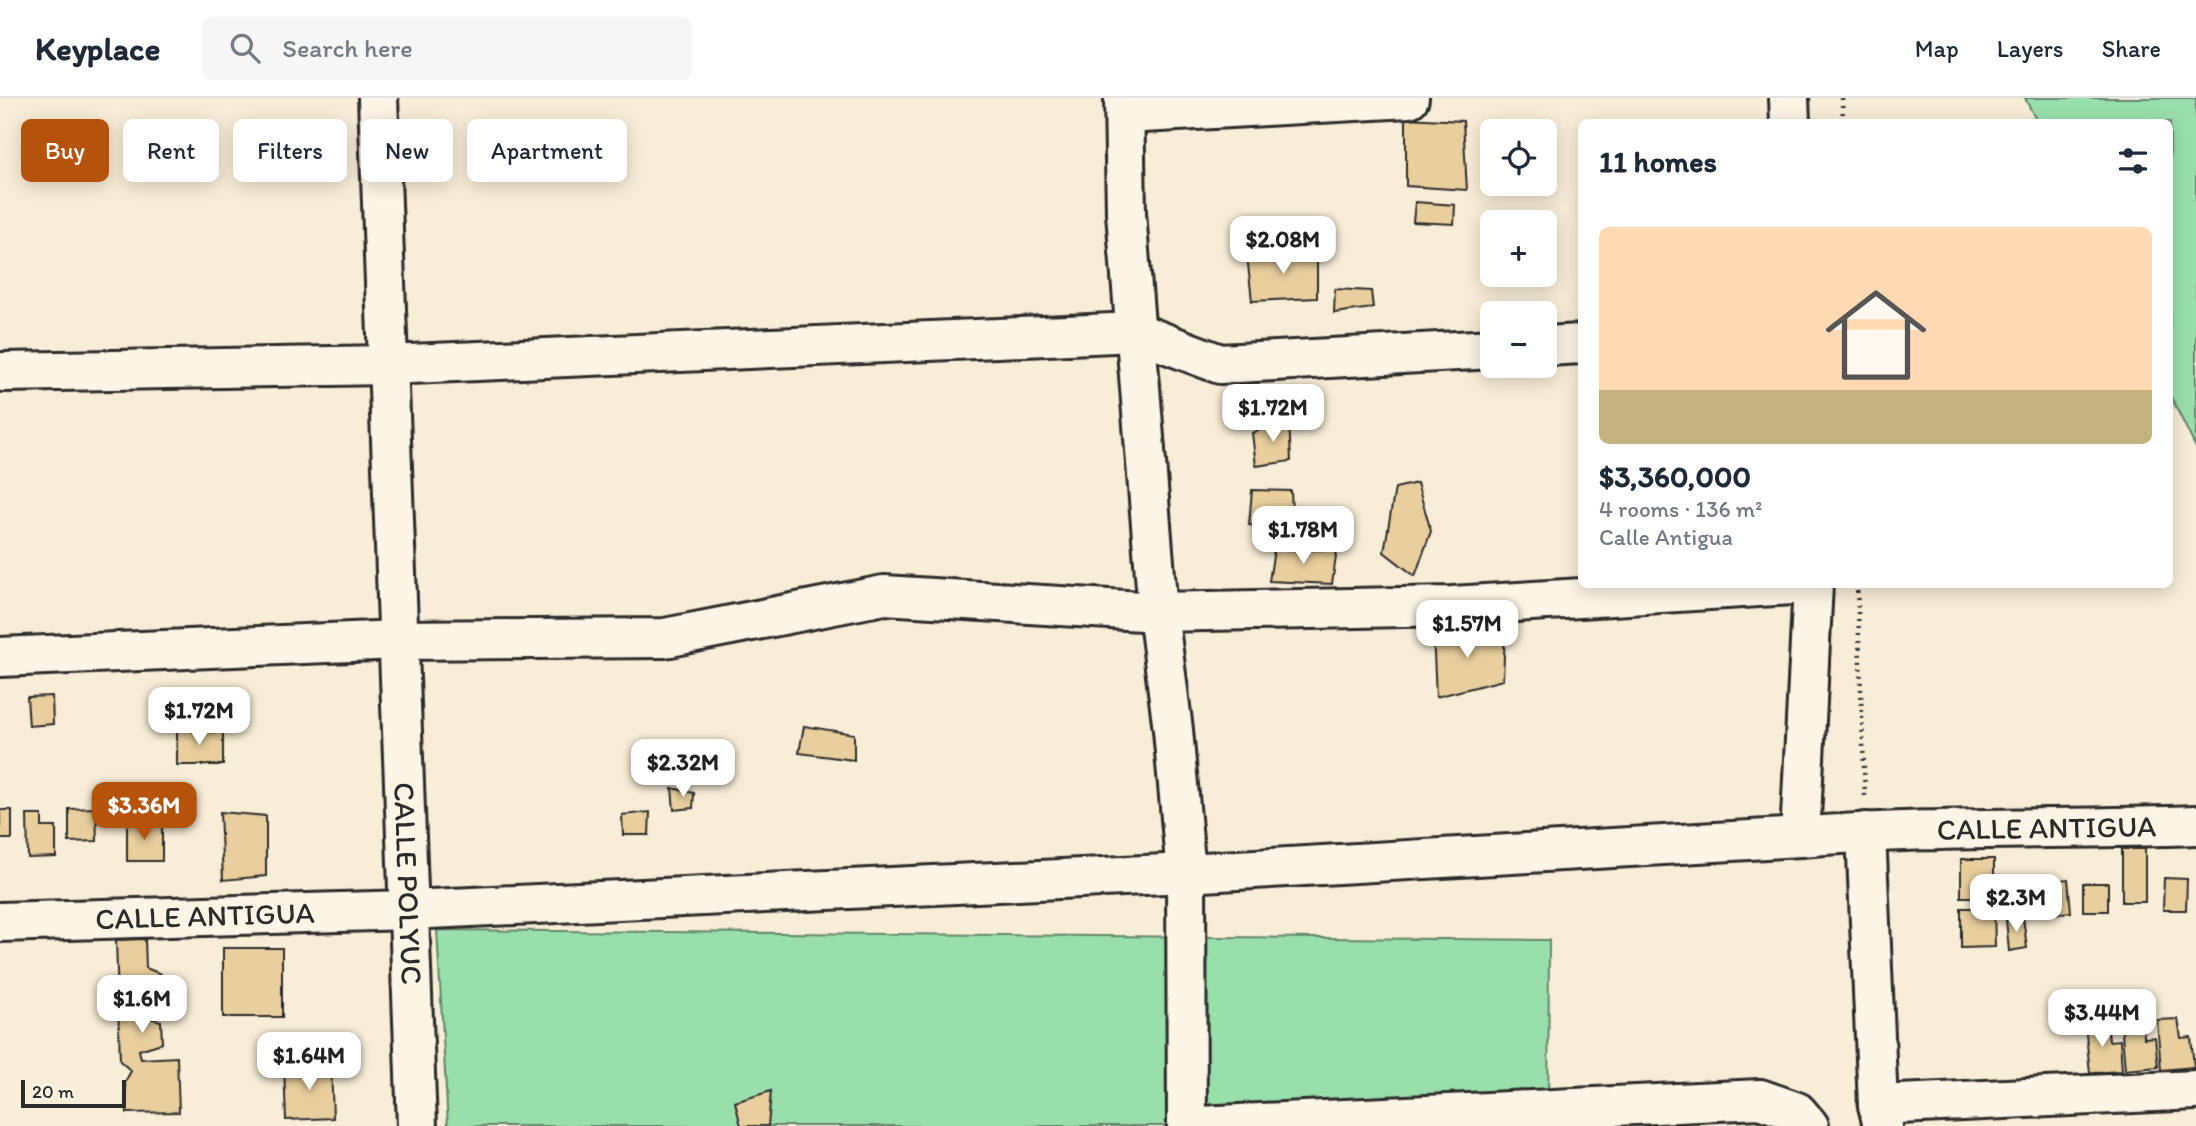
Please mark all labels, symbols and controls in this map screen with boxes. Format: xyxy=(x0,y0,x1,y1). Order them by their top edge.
search box xyxy=(202,17,692,80)
text: Keyplace xyxy=(35,29,160,68)
icon: search xyxy=(226,29,264,67)
text: Search here xyxy=(282,32,413,64)
text: Map xyxy=(1915,34,1959,63)
text: Layers xyxy=(1997,34,2064,63)
text: Share xyxy=(2102,34,2161,63)
chip: Buy xyxy=(21,119,109,182)
chip: Rent xyxy=(123,119,219,182)
chip: Filters xyxy=(233,119,347,182)
chip: New xyxy=(361,119,453,182)
chip: Apartment xyxy=(467,119,627,182)
map controls xyxy=(1480,119,1557,378)
button: locate xyxy=(1480,119,1557,196)
icon: filters xyxy=(2114,142,2152,180)
text: 11 homes xyxy=(1599,143,1717,180)
button: + xyxy=(1480,210,1557,287)
pin: $2.08M xyxy=(1226,216,1340,276)
text: $2.08M xyxy=(1246,225,1320,253)
icon: home xyxy=(1813,272,1939,398)
button: − xyxy=(1480,301,1557,378)
pin: $1.72M xyxy=(1216,384,1330,444)
text: $1.72M xyxy=(1238,393,1308,421)
text: $3,360,000 xyxy=(1599,458,1751,495)
text: 4 rooms · 136 m² xyxy=(1599,495,1762,523)
pin: $1.78M xyxy=(1246,506,1360,566)
text: $1.78M xyxy=(1268,515,1338,543)
text: Calle Antigua xyxy=(1599,523,1733,551)
pin: $1.57M xyxy=(1410,601,1524,660)
text: $1.57M xyxy=(1432,609,1502,637)
pin: $1.72M xyxy=(142,688,256,747)
text: $1.72M xyxy=(164,696,234,724)
pin: $2.32M xyxy=(626,740,740,799)
text: $2.32M xyxy=(647,748,719,776)
street label: CALLE POLYUC xyxy=(386,781,431,985)
pin: $3.36M xyxy=(87,782,201,842)
text: $3.36M xyxy=(108,791,180,819)
street label: CALLE ANTIGUA xyxy=(1936,807,2157,848)
pin: $2.3M xyxy=(1967,874,2065,934)
text: $2.3M xyxy=(1986,883,2046,911)
street label: CALLE ANTIGUA xyxy=(95,894,315,937)
pin: $1.6M xyxy=(93,976,191,1035)
text: $1.6M xyxy=(113,984,171,1012)
pin: $3.44M xyxy=(2045,990,2159,1049)
text: $3.44M xyxy=(2064,998,2140,1026)
pin: $1.64M xyxy=(252,1032,366,1092)
text: $1.64M xyxy=(273,1041,345,1069)
scale bar xyxy=(21,1077,126,1109)
text: 20 m xyxy=(32,1080,74,1103)

